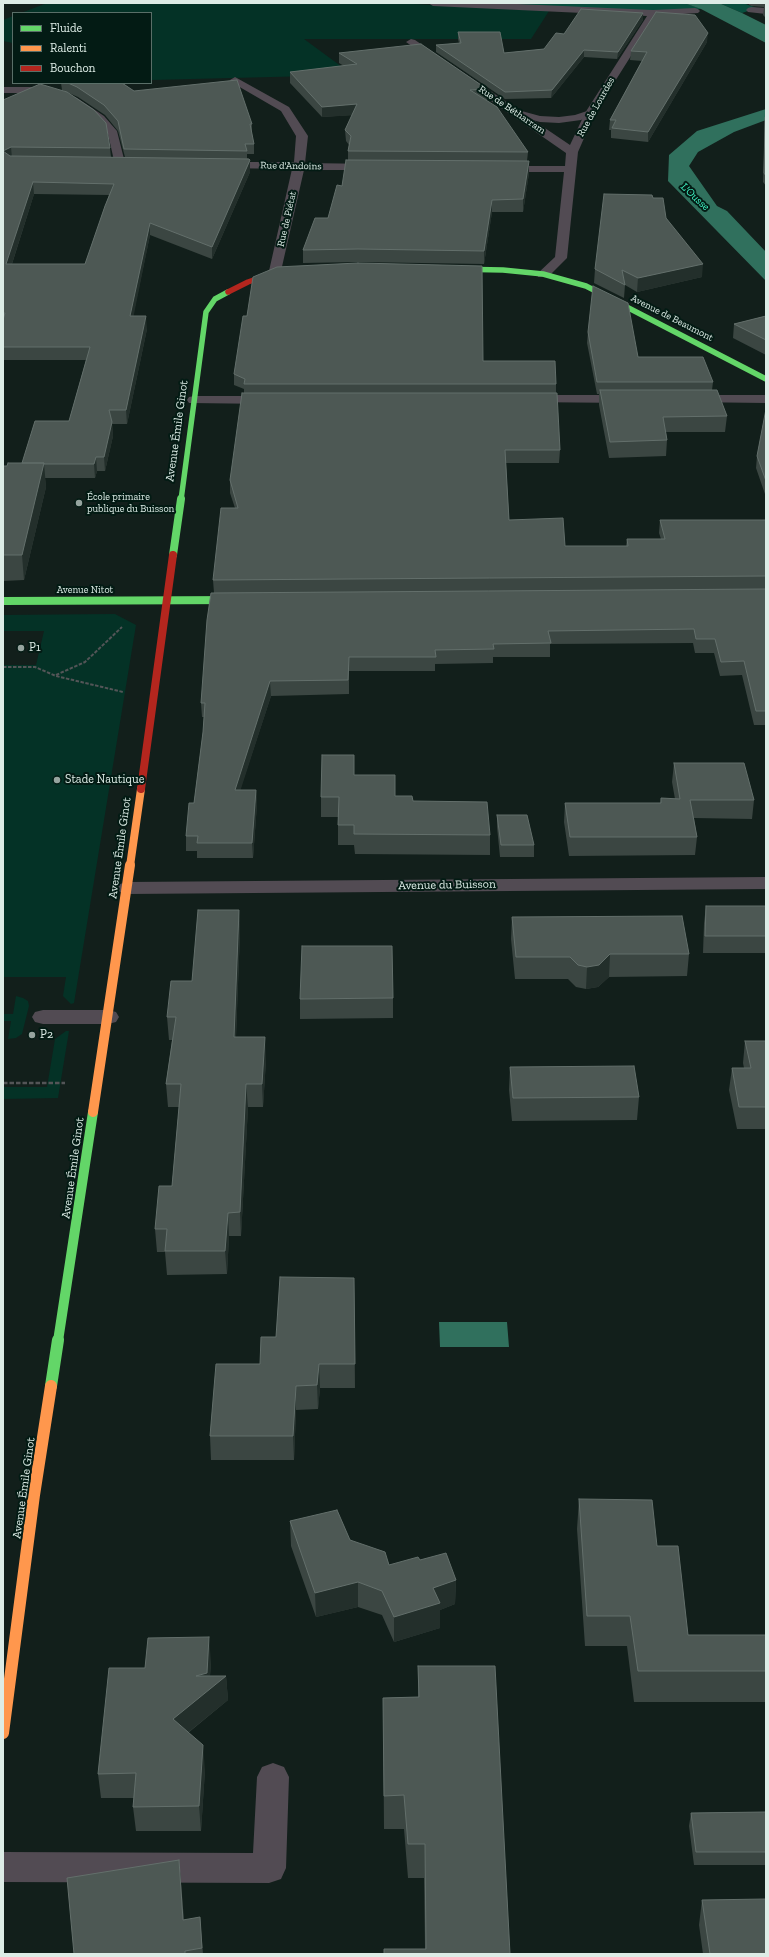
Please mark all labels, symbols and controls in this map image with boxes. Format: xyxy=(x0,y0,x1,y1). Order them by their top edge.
legend xyxy=(12,12,152,84)
text: Fluide xyxy=(50,21,82,35)
text: Ralenti xyxy=(50,41,87,55)
text: Bouchon xyxy=(50,61,95,75)
street label: Rue de Lourdes xyxy=(575,75,617,139)
street label: Rue de Bétharram xyxy=(476,83,548,137)
street label: Rue d'Andoins xyxy=(260,159,322,173)
water label: L'Ousse xyxy=(678,180,712,214)
street label: Rue de Piétat xyxy=(275,190,299,248)
street label: Avenue de Beaumont xyxy=(629,292,715,344)
street label: Avenue Émile Ginot xyxy=(163,379,191,483)
place label: École primaire publique du Buisson xyxy=(87,491,174,514)
marker: École primaire publique du Buisson xyxy=(74,498,84,508)
street label: Avenue Nitot xyxy=(57,584,113,596)
place label: P1 xyxy=(29,641,41,655)
marker: P1 xyxy=(16,643,26,653)
place label: Stade Nautique xyxy=(65,773,144,787)
marker: Stade Nautique xyxy=(52,775,62,785)
street label: Avenue Émile Ginot xyxy=(106,796,134,900)
street label: Avenue du Buisson xyxy=(398,877,496,893)
place label: P2 xyxy=(40,1028,53,1042)
marker: P2 xyxy=(27,1030,37,1040)
street label: Avenue Émile Ginot xyxy=(59,1116,87,1220)
street label: Avenue Émile Ginot xyxy=(10,1436,38,1540)

